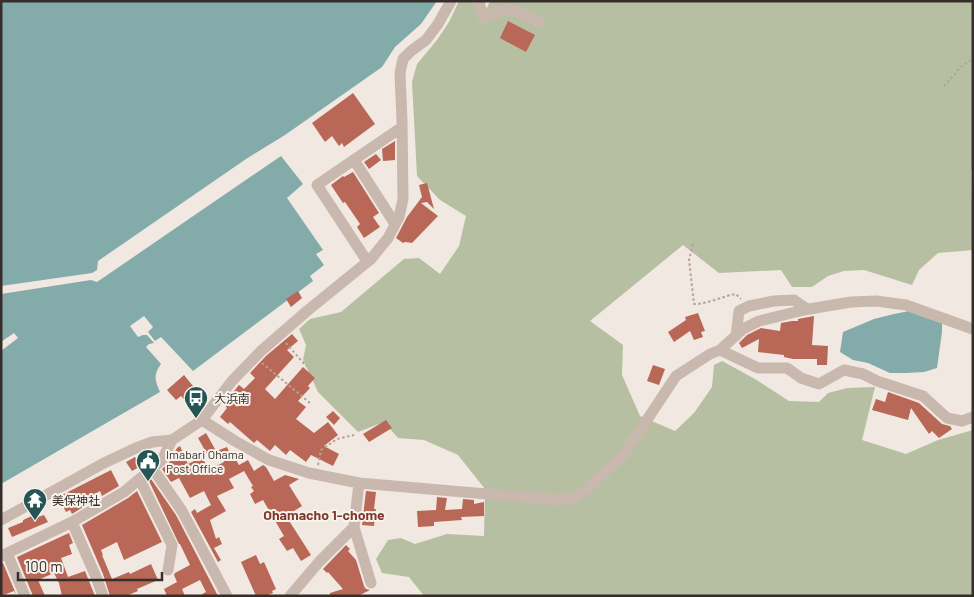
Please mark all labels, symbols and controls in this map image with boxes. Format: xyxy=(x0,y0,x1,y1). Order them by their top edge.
bus stop icon: 大浜南 xyxy=(183,385,209,419)
place label: 大浜南 xyxy=(214,391,250,405)
place label: Imabari Ohama Post Office xyxy=(166,447,244,475)
public building icon: Imabari Ohama Post Office xyxy=(135,448,161,482)
temple icon: 美保神社 xyxy=(22,487,48,521)
place label: 美保神社 xyxy=(52,493,100,507)
district label: Ohamacho 1-chome xyxy=(263,506,385,523)
scale bar xyxy=(18,550,161,582)
text: 100 m xyxy=(25,557,63,575)

